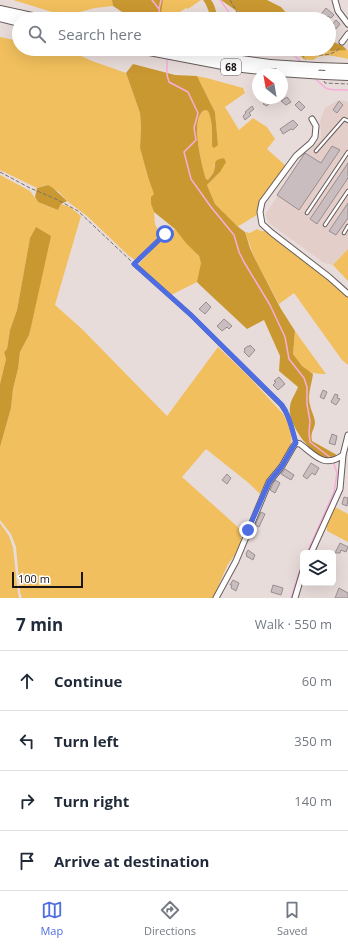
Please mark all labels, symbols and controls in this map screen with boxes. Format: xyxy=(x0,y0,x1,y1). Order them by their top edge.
search box xyxy=(12,12,336,56)
icon: search xyxy=(26,23,48,45)
text: Search here xyxy=(58,24,142,44)
road number: 68 xyxy=(221,59,241,75)
north arrow xyxy=(252,68,288,104)
route start xyxy=(156,225,174,243)
route end xyxy=(239,521,257,539)
map controls xyxy=(300,550,336,586)
button: layers xyxy=(300,550,336,586)
scale bar xyxy=(12,570,83,589)
text: 100 m xyxy=(18,571,50,586)
text: 7 min xyxy=(16,613,63,636)
text: Walk · 550 m xyxy=(255,615,332,633)
icon: ahead xyxy=(16,670,38,692)
text: Continue xyxy=(54,671,122,691)
text: 60 m xyxy=(302,672,332,690)
icon: left xyxy=(16,730,38,752)
text: Turn left xyxy=(54,731,119,751)
text: 350 m xyxy=(294,732,332,750)
icon: right xyxy=(16,790,38,812)
text: Turn right xyxy=(54,791,129,811)
text: 140 m xyxy=(294,792,332,810)
icon: arrive xyxy=(16,850,38,872)
text: Arrive at destination xyxy=(54,851,209,871)
tab: Map xyxy=(40,899,63,938)
tab: Directions xyxy=(144,899,196,938)
tab: Saved xyxy=(277,899,308,938)

